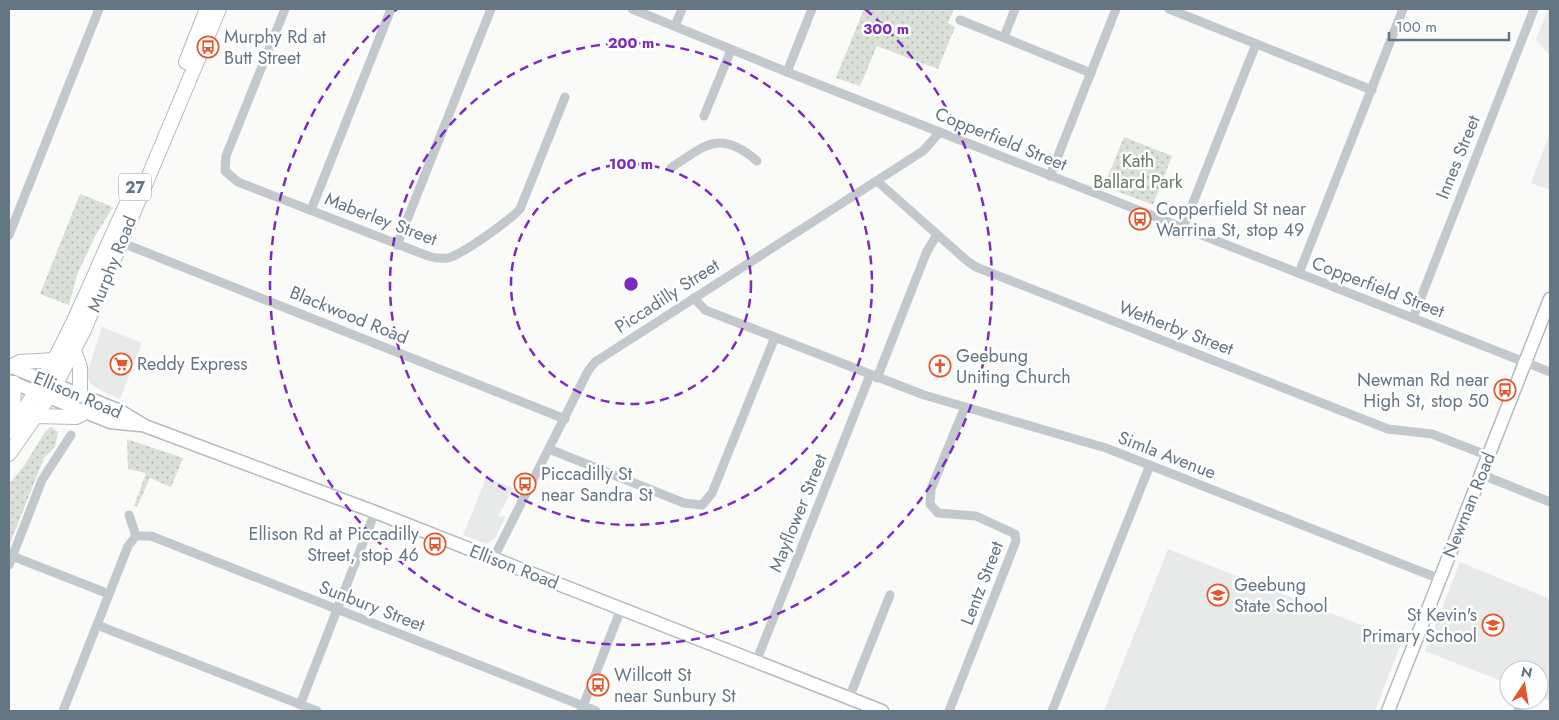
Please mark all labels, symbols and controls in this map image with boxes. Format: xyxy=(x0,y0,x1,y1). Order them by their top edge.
scale bar xyxy=(1389,10,1509,42)
text: 100 m xyxy=(1396,16,1437,38)
text: 300 m xyxy=(863,18,909,40)
place label: Murphy Rd at Butt Street xyxy=(224,24,327,71)
text: 200 m xyxy=(608,32,654,54)
bus stop icon: Murphy Rd at Butt Street xyxy=(196,35,220,59)
street label: Copperfield Street xyxy=(931,101,1071,178)
street label: Innes Street xyxy=(1429,111,1487,203)
park label: Kath Ballard Park xyxy=(1093,148,1183,195)
text: 100 m xyxy=(609,153,653,175)
road number: 27 xyxy=(119,173,151,200)
street label: Maberley Street xyxy=(321,186,442,253)
place label: Copperfield St near Warrina St, stop 49 xyxy=(1156,196,1307,243)
bus stop icon: Copperfield St near Warrina St, stop 49 xyxy=(1128,207,1152,231)
street label: Murphy Road xyxy=(81,212,143,316)
street label: Copperfield Street xyxy=(1308,250,1449,324)
street label: Piccadilly Street xyxy=(610,252,725,340)
centre of rings xyxy=(622,275,640,293)
street label: Blackwood Road xyxy=(286,279,412,351)
street label: Wetherby Street xyxy=(1115,294,1238,362)
place label: Geebung Uniting Church xyxy=(956,343,1071,390)
place label: Reddy Express xyxy=(137,351,248,377)
supermarket icon: Reddy Express xyxy=(109,352,133,376)
church icon: Geebung Uniting Church xyxy=(928,354,952,378)
street label: Ellison Road xyxy=(30,365,126,425)
place label: Newman Rd near High St, stop 50 xyxy=(1357,367,1490,414)
bus stop icon: Newman Rd near High St, stop 50 xyxy=(1493,378,1517,402)
street label: Simla Avenue xyxy=(1114,424,1220,486)
street label: Newman Road xyxy=(1436,448,1502,562)
street label: Mayflower Street xyxy=(762,449,834,576)
place label: Piccadilly St near Sandra St xyxy=(541,461,653,508)
bus stop icon: Piccadilly St near Sandra St xyxy=(513,472,537,496)
place label: Ellison Rd at Piccadilly Street, stop 46 xyxy=(249,521,419,568)
bus stop icon: Ellison Rd at Piccadilly Street, stop 46 xyxy=(423,532,447,556)
street label: Lentz Street xyxy=(954,537,1010,629)
street label: Ellison Road xyxy=(466,538,562,596)
place label: Geebung State School xyxy=(1234,572,1328,619)
street label: Sunbury Street xyxy=(315,574,429,638)
school or university icon: Geebung State School xyxy=(1206,583,1230,607)
place label: St Kevin's Primary School xyxy=(1362,602,1477,649)
school or university icon: St Kevin's Primary School xyxy=(1481,613,1505,637)
north arrow xyxy=(1499,660,1549,710)
text: N xyxy=(1519,661,1534,683)
place label: Willcott St near Sunbury St xyxy=(614,662,736,709)
bus stop icon: Willcott St near Sunbury St xyxy=(586,673,610,697)

